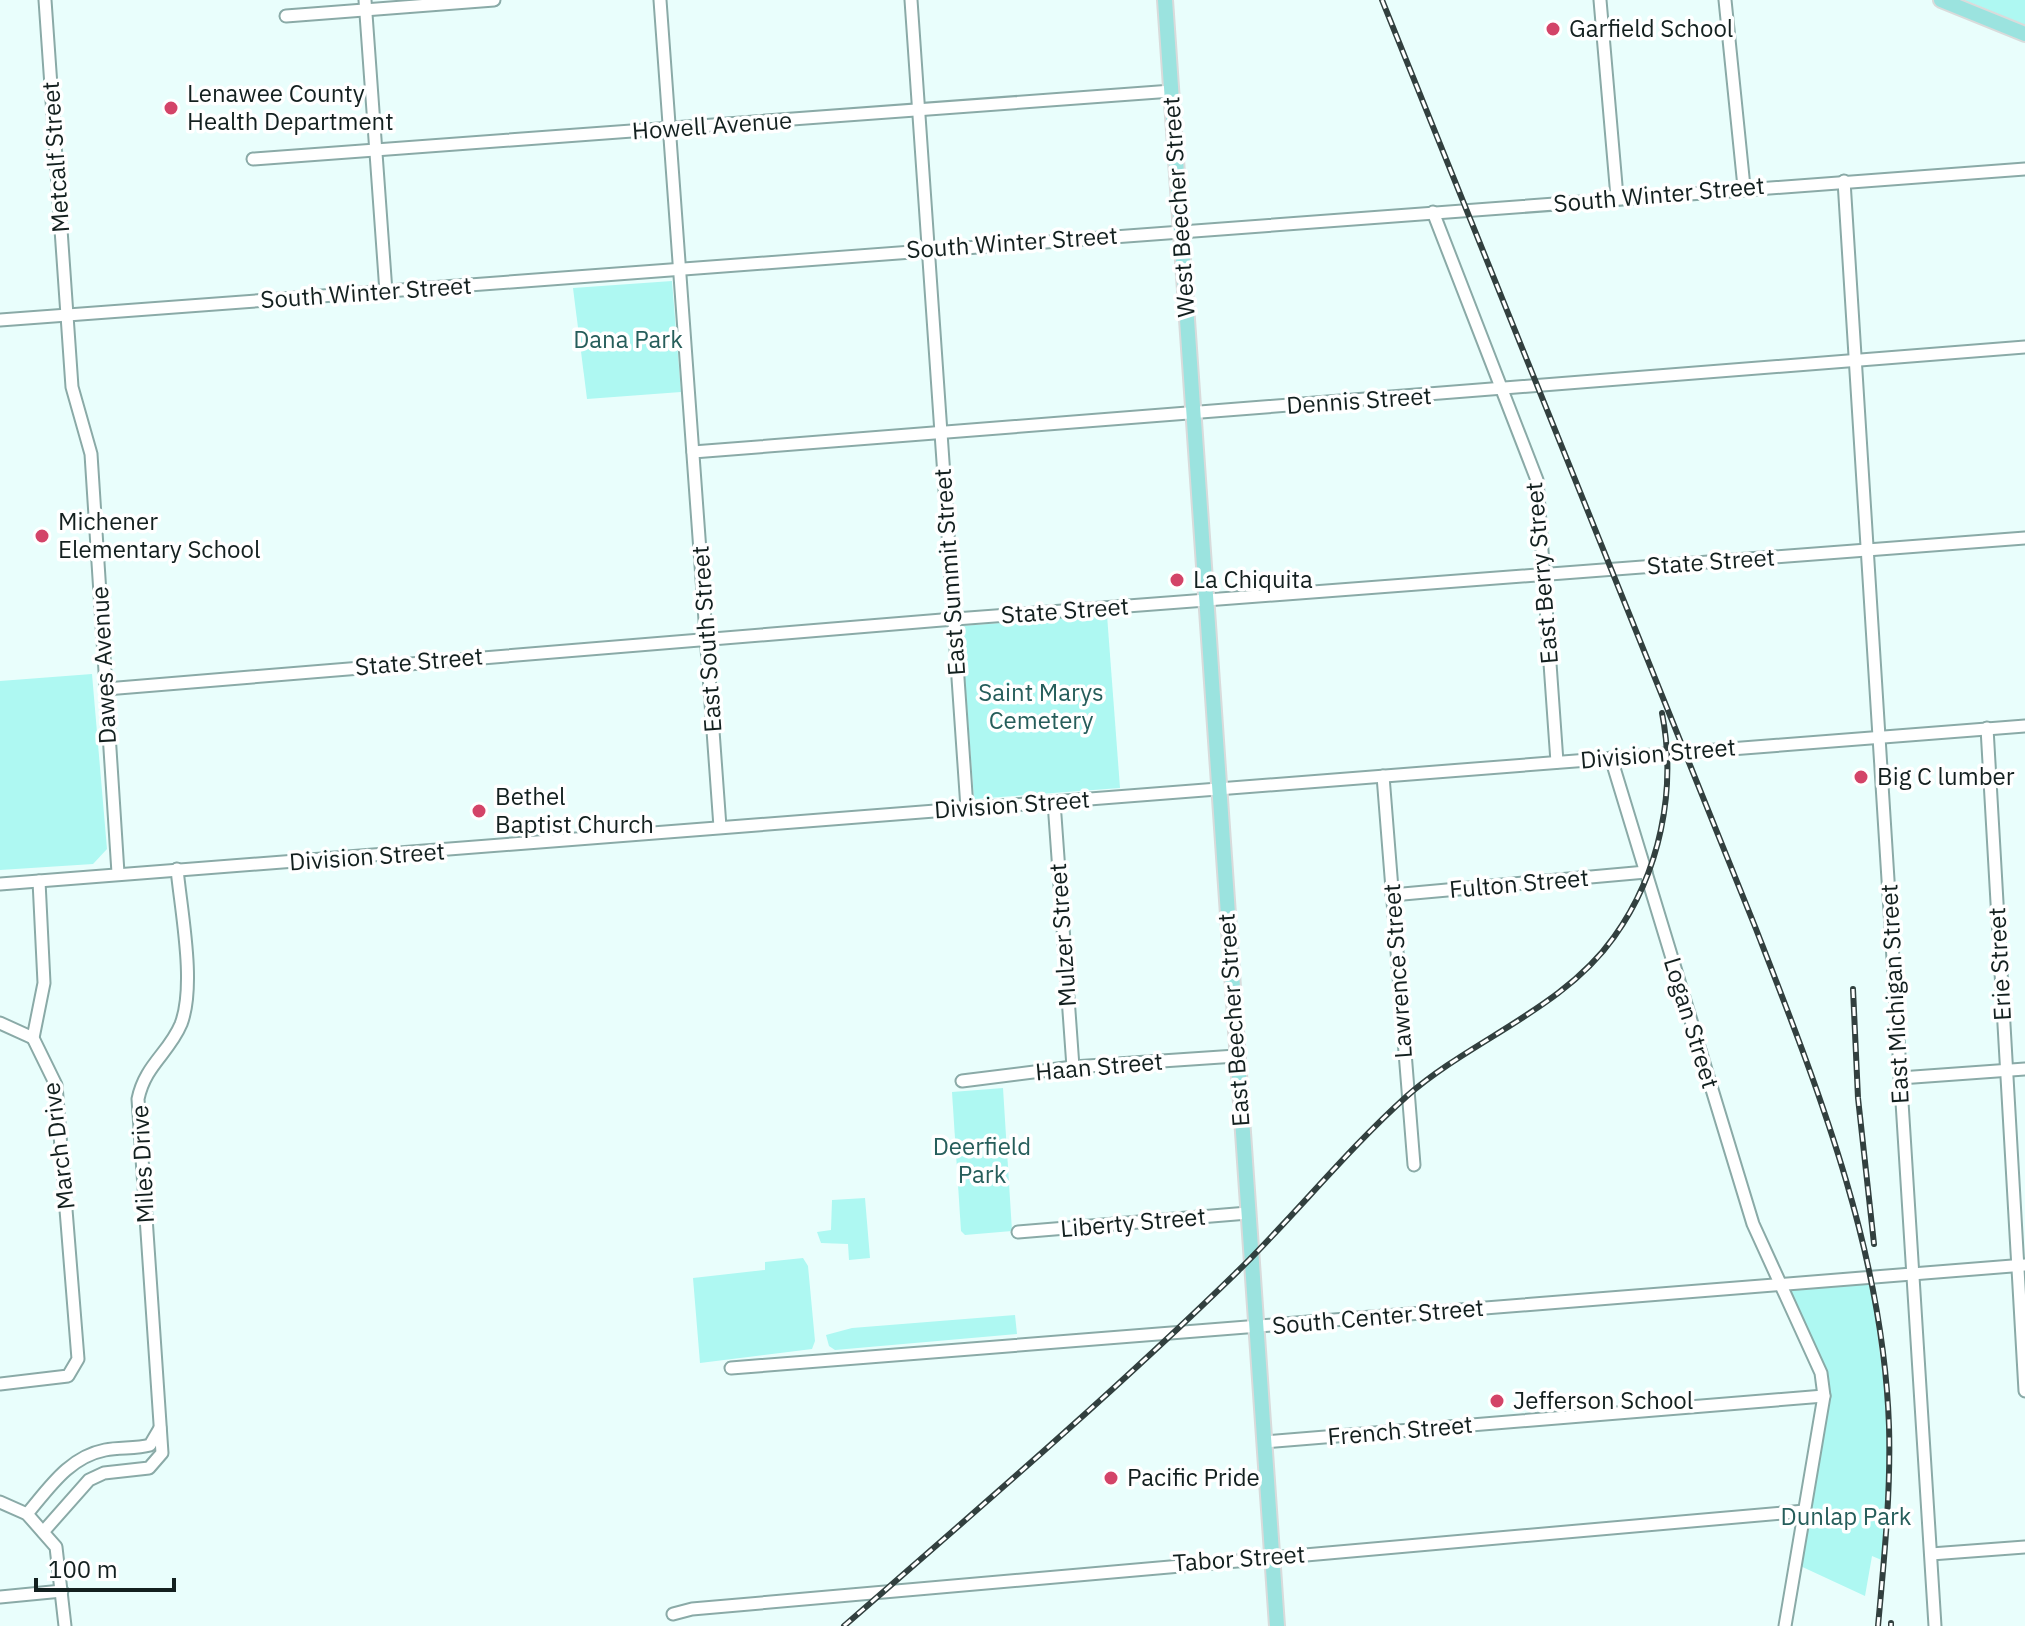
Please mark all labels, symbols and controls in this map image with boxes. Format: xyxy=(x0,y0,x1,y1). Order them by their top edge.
place label: Garfield School xyxy=(1569,12,1733,44)
marker: Garfield School xyxy=(1544,20,1562,38)
place label: Lenawee County Health Department xyxy=(187,77,394,137)
street label: Metcalf Street xyxy=(34,80,76,234)
street label: West Beecher Street xyxy=(1154,96,1202,318)
marker: Lenawee County Health Department xyxy=(162,99,180,117)
street label: Howell Avenue xyxy=(631,103,793,147)
street label: South Winter Street xyxy=(1552,169,1766,219)
street label: South Winter Street xyxy=(905,219,1119,265)
street label: South Winter Street xyxy=(259,269,473,315)
park label: Dana Park xyxy=(573,323,683,355)
street label: Dennis Street xyxy=(1285,379,1433,421)
street label: East Summit Street xyxy=(926,467,972,677)
street label: East Berry Street xyxy=(1517,481,1565,665)
place label: Michener Elementary School xyxy=(58,505,260,565)
marker: Michener Elementary School xyxy=(33,527,51,545)
street label: State Street xyxy=(1646,541,1776,581)
street label: East South Street xyxy=(684,545,728,733)
place label: La Chiquita xyxy=(1193,563,1313,595)
marker: La Chiquita xyxy=(1168,571,1186,589)
street label: Dawes Avenue xyxy=(83,585,123,745)
street label: State Street xyxy=(1000,590,1130,630)
street label: State Street xyxy=(354,639,484,683)
park label: Saint Marys Cemetery xyxy=(978,676,1104,736)
street label: Division Street xyxy=(1579,730,1737,776)
place label: Big C lumber xyxy=(1877,760,2015,792)
marker: Big C lumber xyxy=(1852,768,1870,786)
place label: Bethel Baptist Church xyxy=(495,780,654,840)
street label: Division Street xyxy=(933,783,1091,825)
marker: Bethel Baptist Church xyxy=(470,802,488,820)
street label: Division Street xyxy=(288,835,446,877)
street label: Fulton Street xyxy=(1448,861,1590,905)
street label: Mulzer Street xyxy=(1041,862,1083,1008)
street label: Lawrence Street xyxy=(1375,883,1419,1060)
street label: East Michigan Street xyxy=(1872,883,1916,1105)
street label: Erie Street xyxy=(1980,907,2018,1022)
street label: East Beecher Street xyxy=(1210,912,1256,1128)
street label: Logan Street xyxy=(1657,953,1727,1092)
street label: Haan Street xyxy=(1034,1044,1164,1088)
street label: March Drive xyxy=(34,1081,82,1212)
street label: Miles Drive xyxy=(123,1104,161,1224)
park label: Deerfield Park xyxy=(933,1130,1031,1190)
street label: Liberty Street xyxy=(1059,1200,1207,1244)
street label: South Center Street xyxy=(1271,1291,1485,1341)
place label: Jefferson School xyxy=(1513,1384,1693,1416)
marker: Jefferson School xyxy=(1488,1392,1506,1410)
street label: French Street xyxy=(1326,1408,1474,1452)
place label: Pacific Pride xyxy=(1127,1461,1260,1493)
marker: Pacific Pride xyxy=(1102,1469,1120,1487)
park label: Dunlap Park xyxy=(1781,1500,1912,1532)
street label: Tabor Street xyxy=(1172,1537,1306,1579)
scale bar xyxy=(36,1542,174,1592)
text: 100 m xyxy=(48,1553,118,1585)

